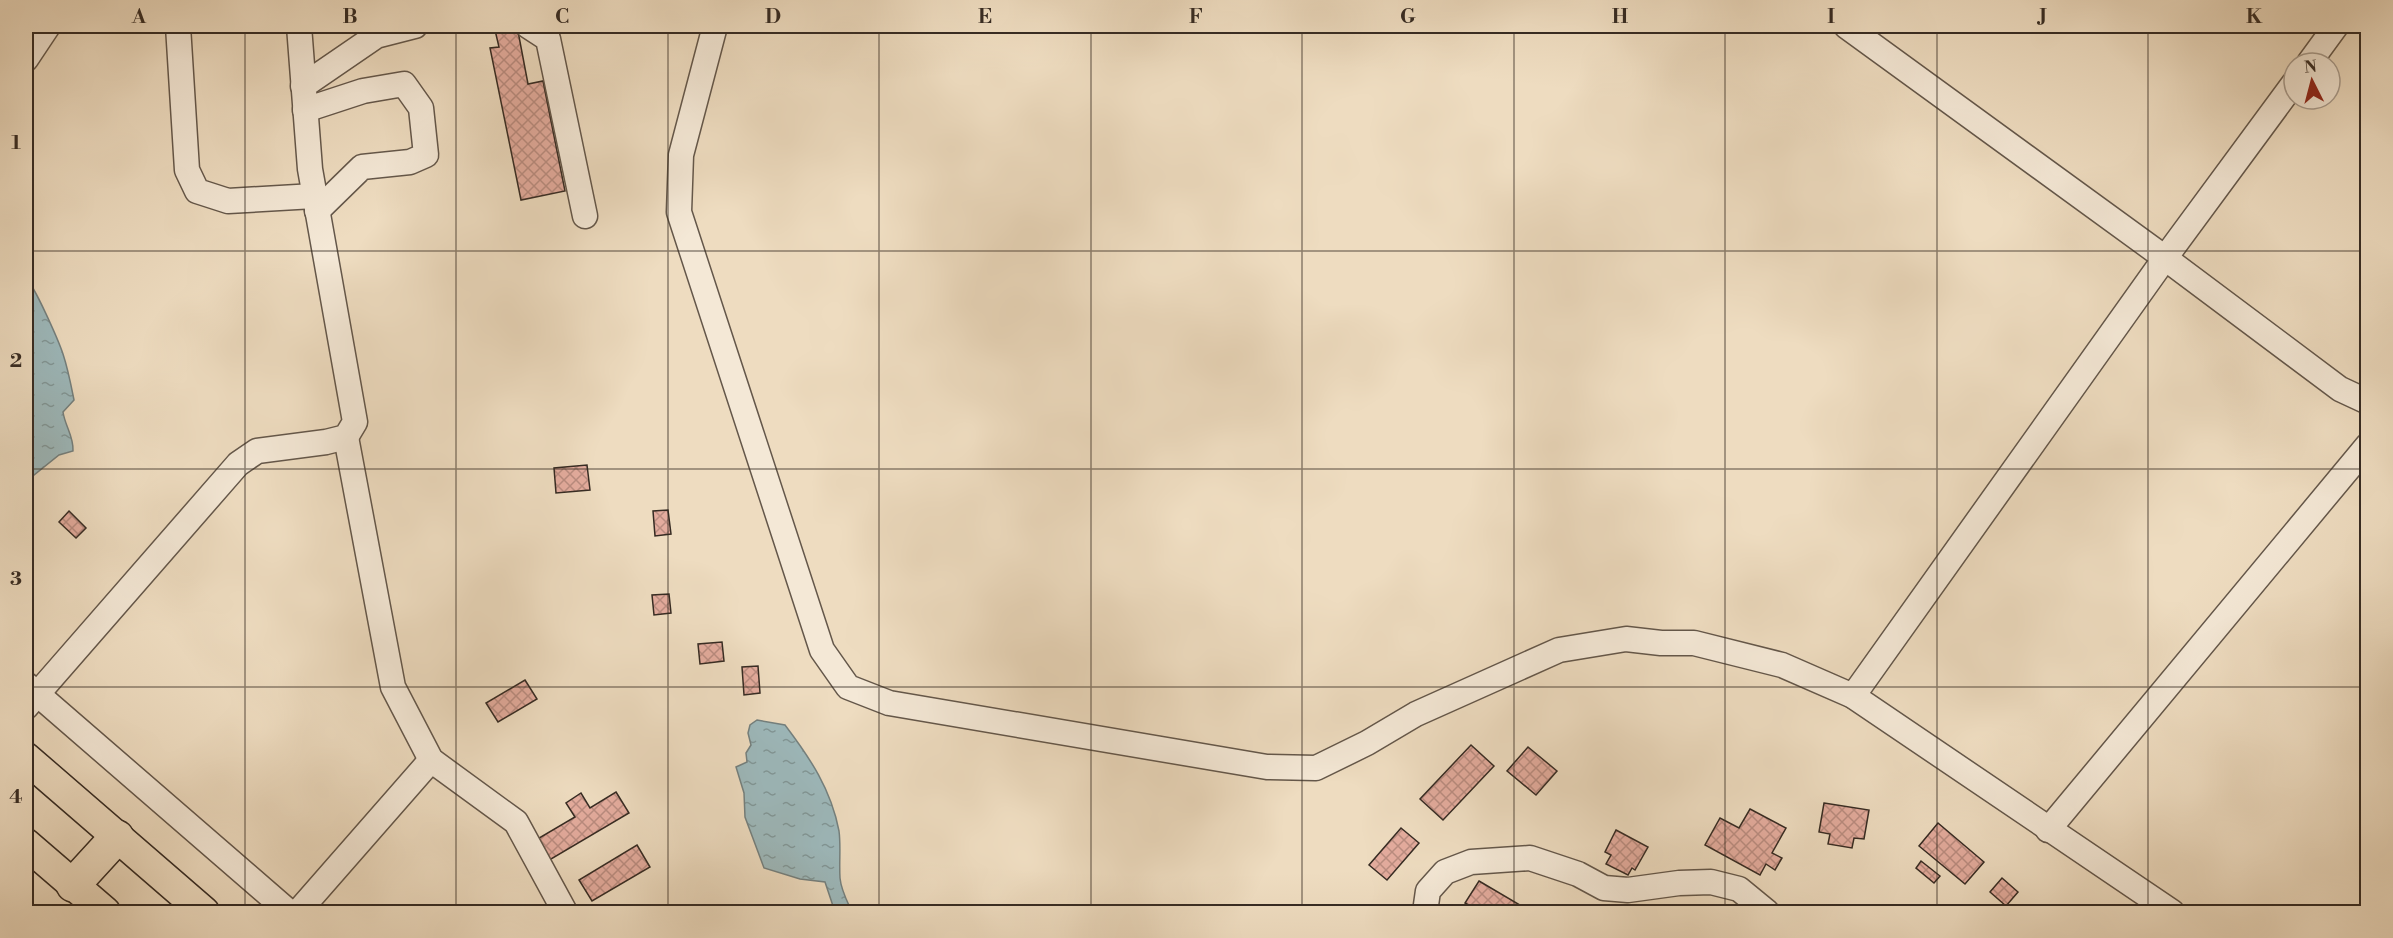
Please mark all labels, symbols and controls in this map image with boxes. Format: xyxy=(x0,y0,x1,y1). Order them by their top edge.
text: A xyxy=(131,5,147,30)
text: B xyxy=(342,5,358,30)
text: C xyxy=(555,5,569,30)
text: D xyxy=(765,5,781,30)
text: E xyxy=(978,5,992,30)
text: F xyxy=(1189,5,1203,30)
text: G xyxy=(1400,5,1416,30)
text: H xyxy=(1612,5,1629,30)
text: I xyxy=(1827,5,1835,30)
text: J xyxy=(2036,5,2047,30)
text: K xyxy=(2246,5,2263,30)
north arrow xyxy=(2282,51,2342,111)
text: N xyxy=(2303,56,2318,78)
text: 1 xyxy=(11,131,21,156)
text: 2 xyxy=(10,349,22,374)
text: 3 xyxy=(10,567,22,592)
text: 4 xyxy=(9,785,23,810)

